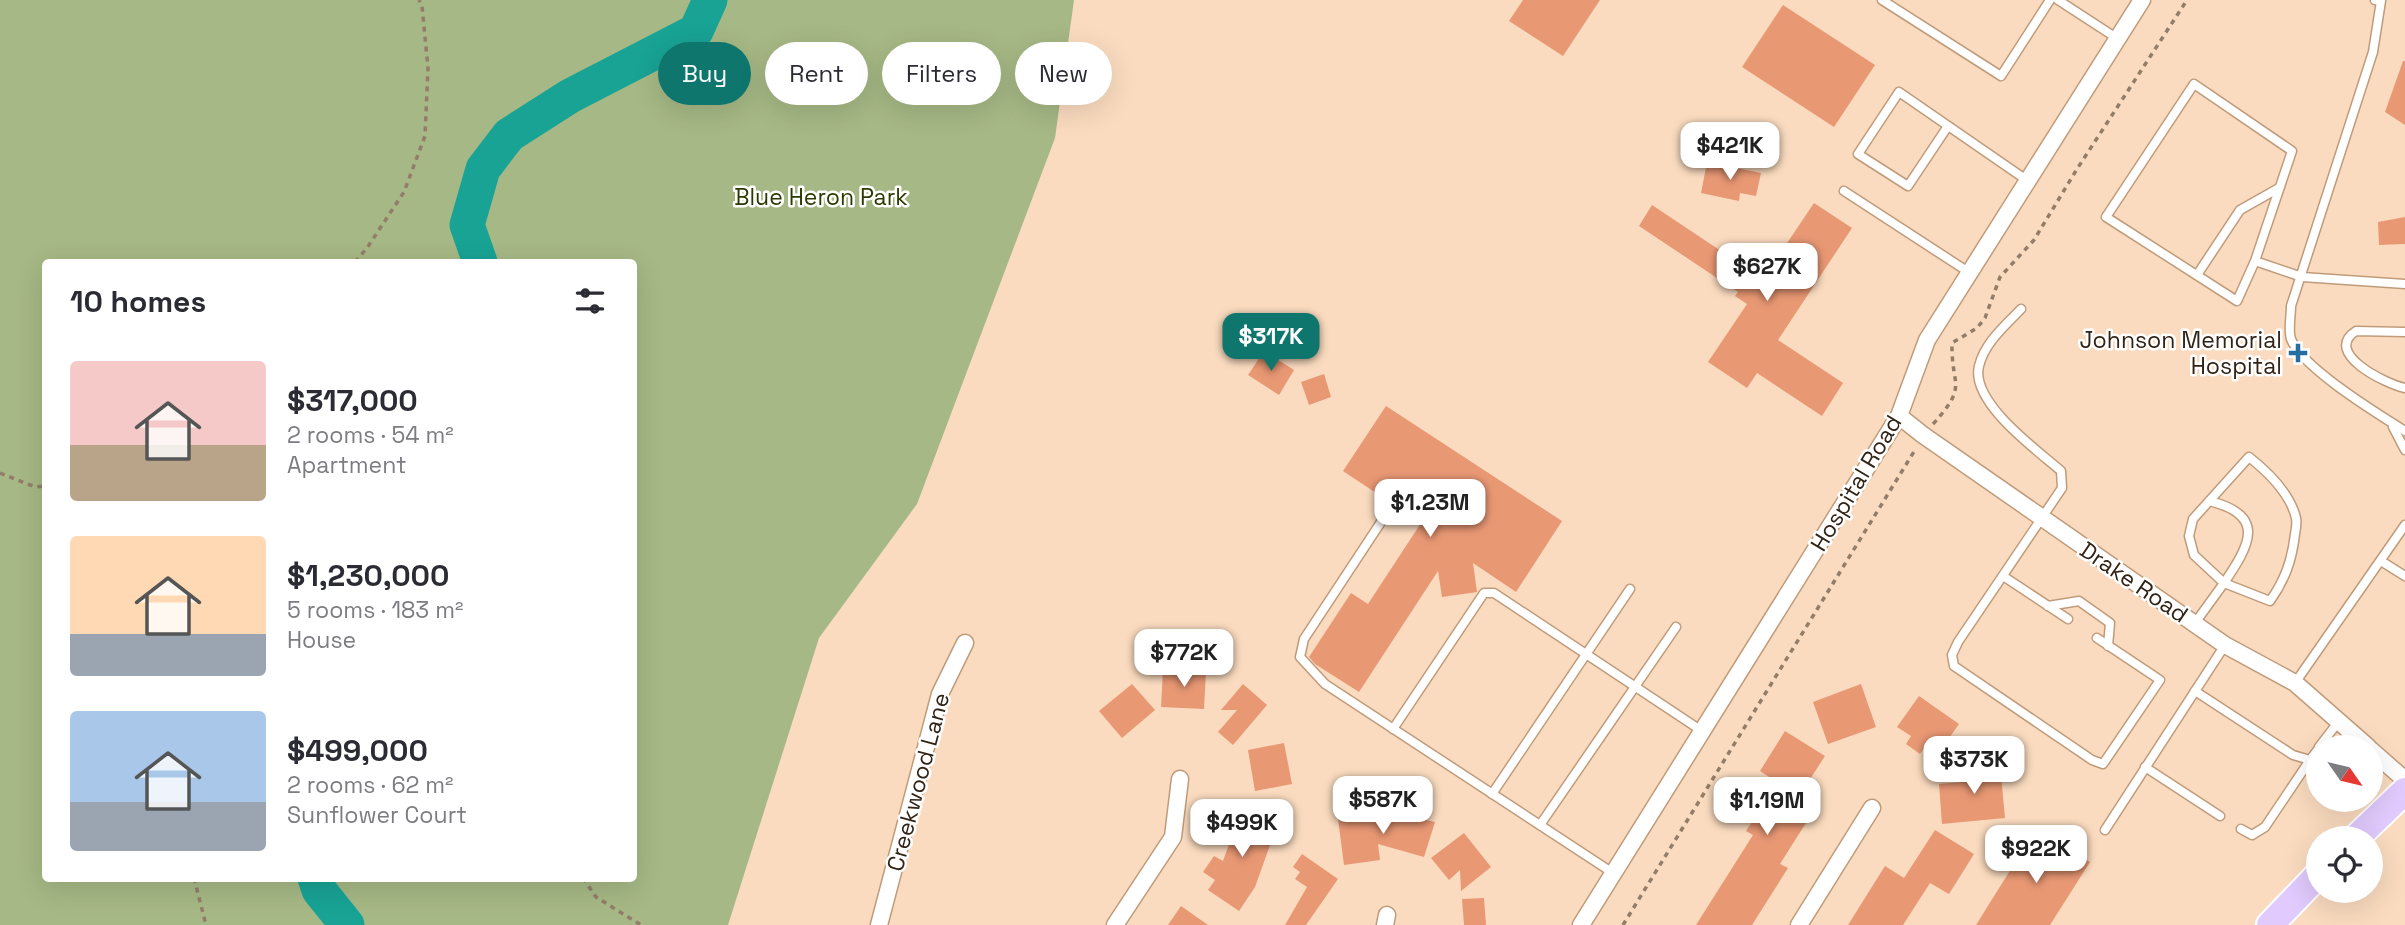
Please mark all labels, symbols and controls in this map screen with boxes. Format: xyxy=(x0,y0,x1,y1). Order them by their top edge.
chip: Buy xyxy=(658,42,751,105)
chip: Rent xyxy=(765,42,868,105)
chip: Filters xyxy=(882,42,1001,105)
chip: New xyxy=(1015,42,1112,105)
pin: $421K xyxy=(1681,122,1779,182)
text: $421K xyxy=(1696,130,1764,160)
park label: Blue Heron Park xyxy=(734,182,908,212)
pin: $627K xyxy=(1718,244,1816,303)
text: $627K xyxy=(1733,251,1801,281)
text: 10 homes xyxy=(70,282,206,321)
icon: filters xyxy=(571,282,609,320)
pin: $317K xyxy=(1222,314,1320,373)
text: $317K xyxy=(1238,321,1304,351)
place label: Johnson Memorial Hospital xyxy=(2080,325,2282,381)
marker: Johnson Memorial Hospital xyxy=(2288,343,2308,363)
text: $317,000 xyxy=(287,381,418,420)
icon: home xyxy=(126,389,210,473)
street label: Hospital Road xyxy=(1804,409,1908,557)
text: 2 rooms · 54 m² xyxy=(287,420,454,450)
text: Apartment xyxy=(287,450,407,480)
pin: $1.23M xyxy=(1373,480,1487,539)
text: $1.23M xyxy=(1390,487,1470,517)
street label: Drake Road xyxy=(2074,535,2194,629)
text: $1,230,000 xyxy=(287,556,449,595)
icon: home xyxy=(126,564,210,648)
text: 5 rooms · 183 m² xyxy=(287,595,463,625)
text: House xyxy=(287,625,356,655)
pin: $772K xyxy=(1135,630,1233,689)
text: $772K xyxy=(1150,637,1218,667)
street label: Creekwood Lane xyxy=(880,690,956,874)
text: $499,000 xyxy=(287,731,428,770)
north arrow xyxy=(2306,735,2384,812)
map controls xyxy=(2306,735,2383,903)
pin: $373K xyxy=(1925,736,2023,796)
icon: home xyxy=(126,739,210,823)
text: $373K xyxy=(1939,744,2009,774)
text: 2 rooms · 62 m² xyxy=(287,770,453,800)
pin: $587K xyxy=(1334,776,1432,836)
pin: $1.19M xyxy=(1710,778,1824,837)
text: $587K xyxy=(1349,784,1417,814)
text: $1.19M xyxy=(1730,785,1804,815)
text: Sunflower Court xyxy=(287,800,467,830)
pin: $499K xyxy=(1193,800,1291,859)
text: $499K xyxy=(1206,807,1278,837)
pin: $922K xyxy=(1987,826,2085,885)
button: locate xyxy=(2306,826,2383,903)
text: $922K xyxy=(2001,833,2071,863)

